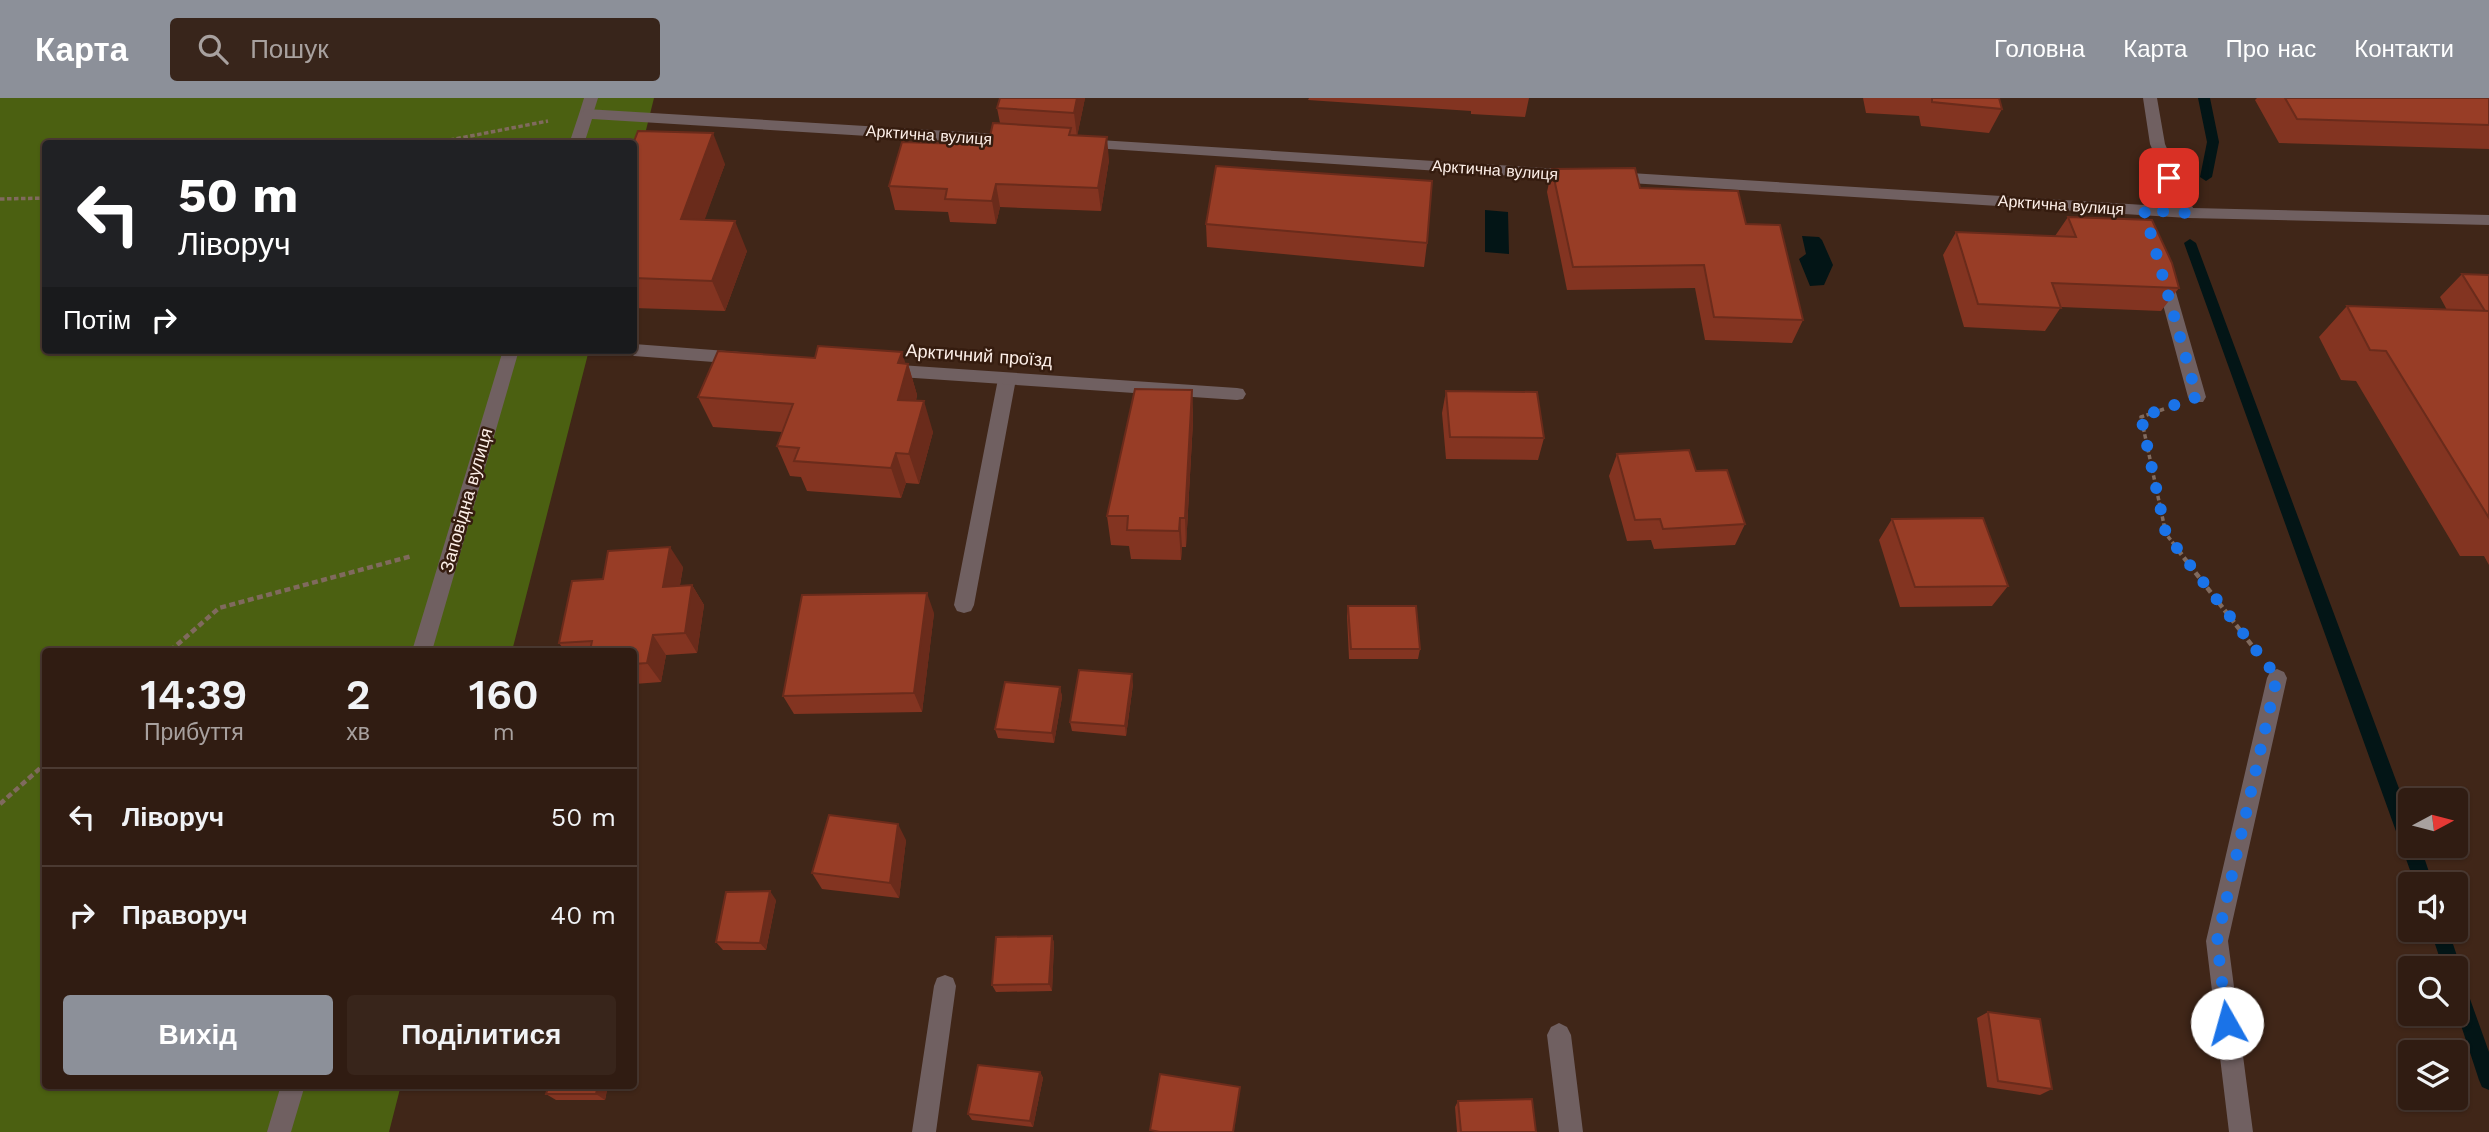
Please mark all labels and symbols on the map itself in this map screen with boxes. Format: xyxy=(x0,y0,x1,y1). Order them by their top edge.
street label: Арктична вулиця xyxy=(865,121,993,149)
pin xyxy=(2139,148,2199,208)
street label: Арктична вулиця xyxy=(1431,156,1559,184)
street label: Арктична вулиця xyxy=(1997,191,2125,219)
street label: Арктичний проїзд xyxy=(905,339,1054,371)
street label: Заповідна вулиця xyxy=(435,425,497,575)
north arrow xyxy=(2398,788,2468,858)
position arrow xyxy=(2190,986,2264,1060)

